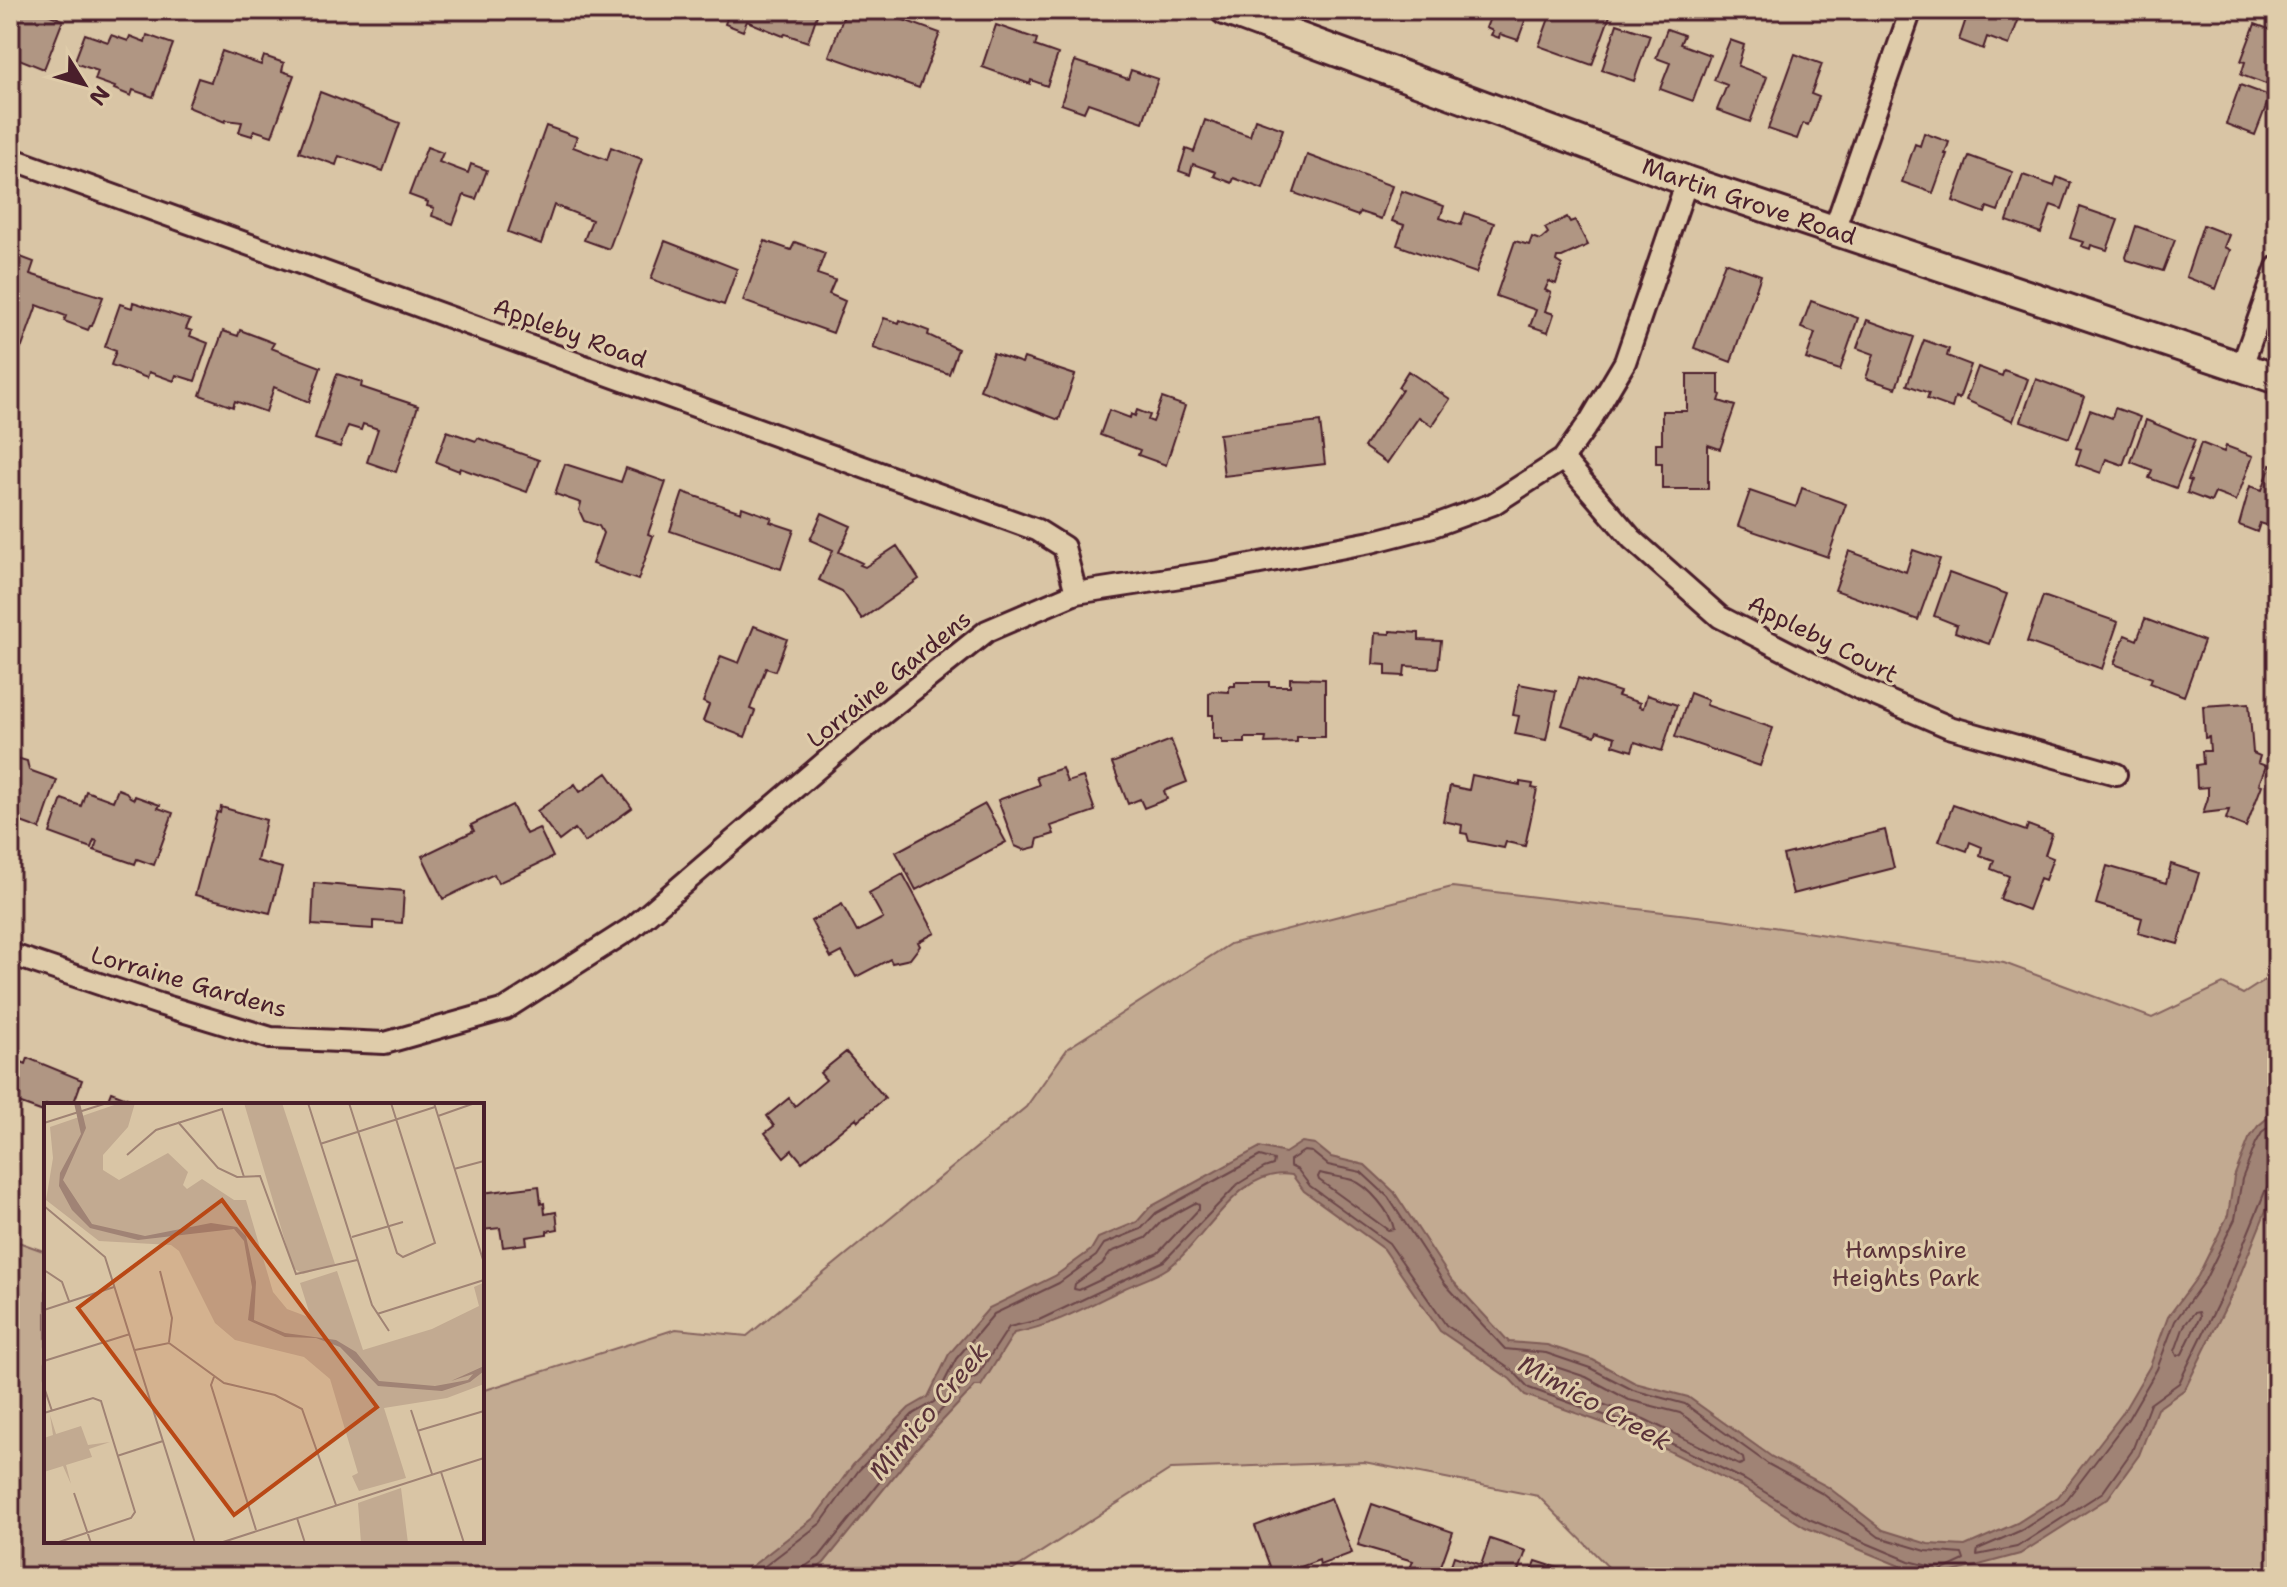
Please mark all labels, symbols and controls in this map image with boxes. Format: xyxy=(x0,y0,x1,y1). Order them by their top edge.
north arrow xyxy=(44,44,124,124)
text: N xyxy=(83,80,116,111)
street label: Martin Grove Road xyxy=(1637,150,1861,253)
street label: Appleby Road xyxy=(489,290,651,376)
street label: Appleby Court xyxy=(1742,587,1904,691)
street label: Lorraine Gardens xyxy=(800,603,978,755)
street label: Lorraine Gardens xyxy=(87,939,291,1025)
inset map xyxy=(44,1103,484,1543)
park label: Hampshire Heights Park xyxy=(1832,1234,1980,1294)
water label: Mimico Creek xyxy=(860,1335,996,1487)
water label: Mimico Creek xyxy=(1512,1346,1678,1458)

